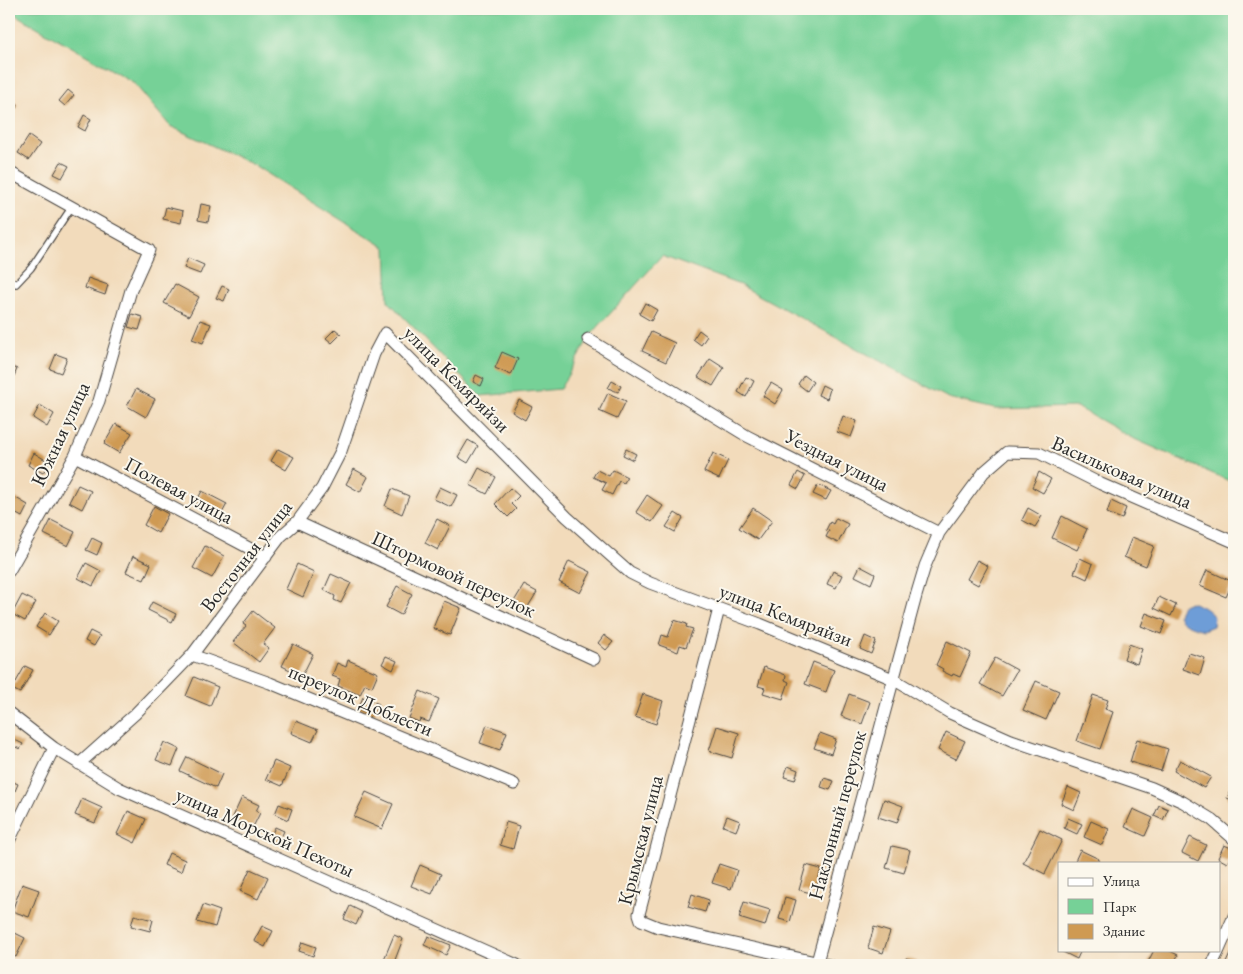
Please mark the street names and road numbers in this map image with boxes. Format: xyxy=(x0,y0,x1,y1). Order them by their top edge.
street label: улица Кемяряйзи xyxy=(398,320,516,438)
street label: Южная улица xyxy=(24,377,96,491)
street label: Уездная улица xyxy=(780,422,893,497)
street label: Васильковая улица xyxy=(1048,429,1196,515)
street label: Полевая улица xyxy=(120,450,238,530)
street label: Восточная улица xyxy=(194,495,298,617)
street label: Штормовой переулок xyxy=(368,525,540,624)
street label: улица Кемяряйзи xyxy=(716,578,857,652)
street label: переулок Доблести xyxy=(285,658,438,742)
street label: Наклонный переулок xyxy=(802,727,872,903)
street label: Крымская улица xyxy=(611,772,669,908)
street label: улица Морской Пехоты xyxy=(172,781,358,883)

